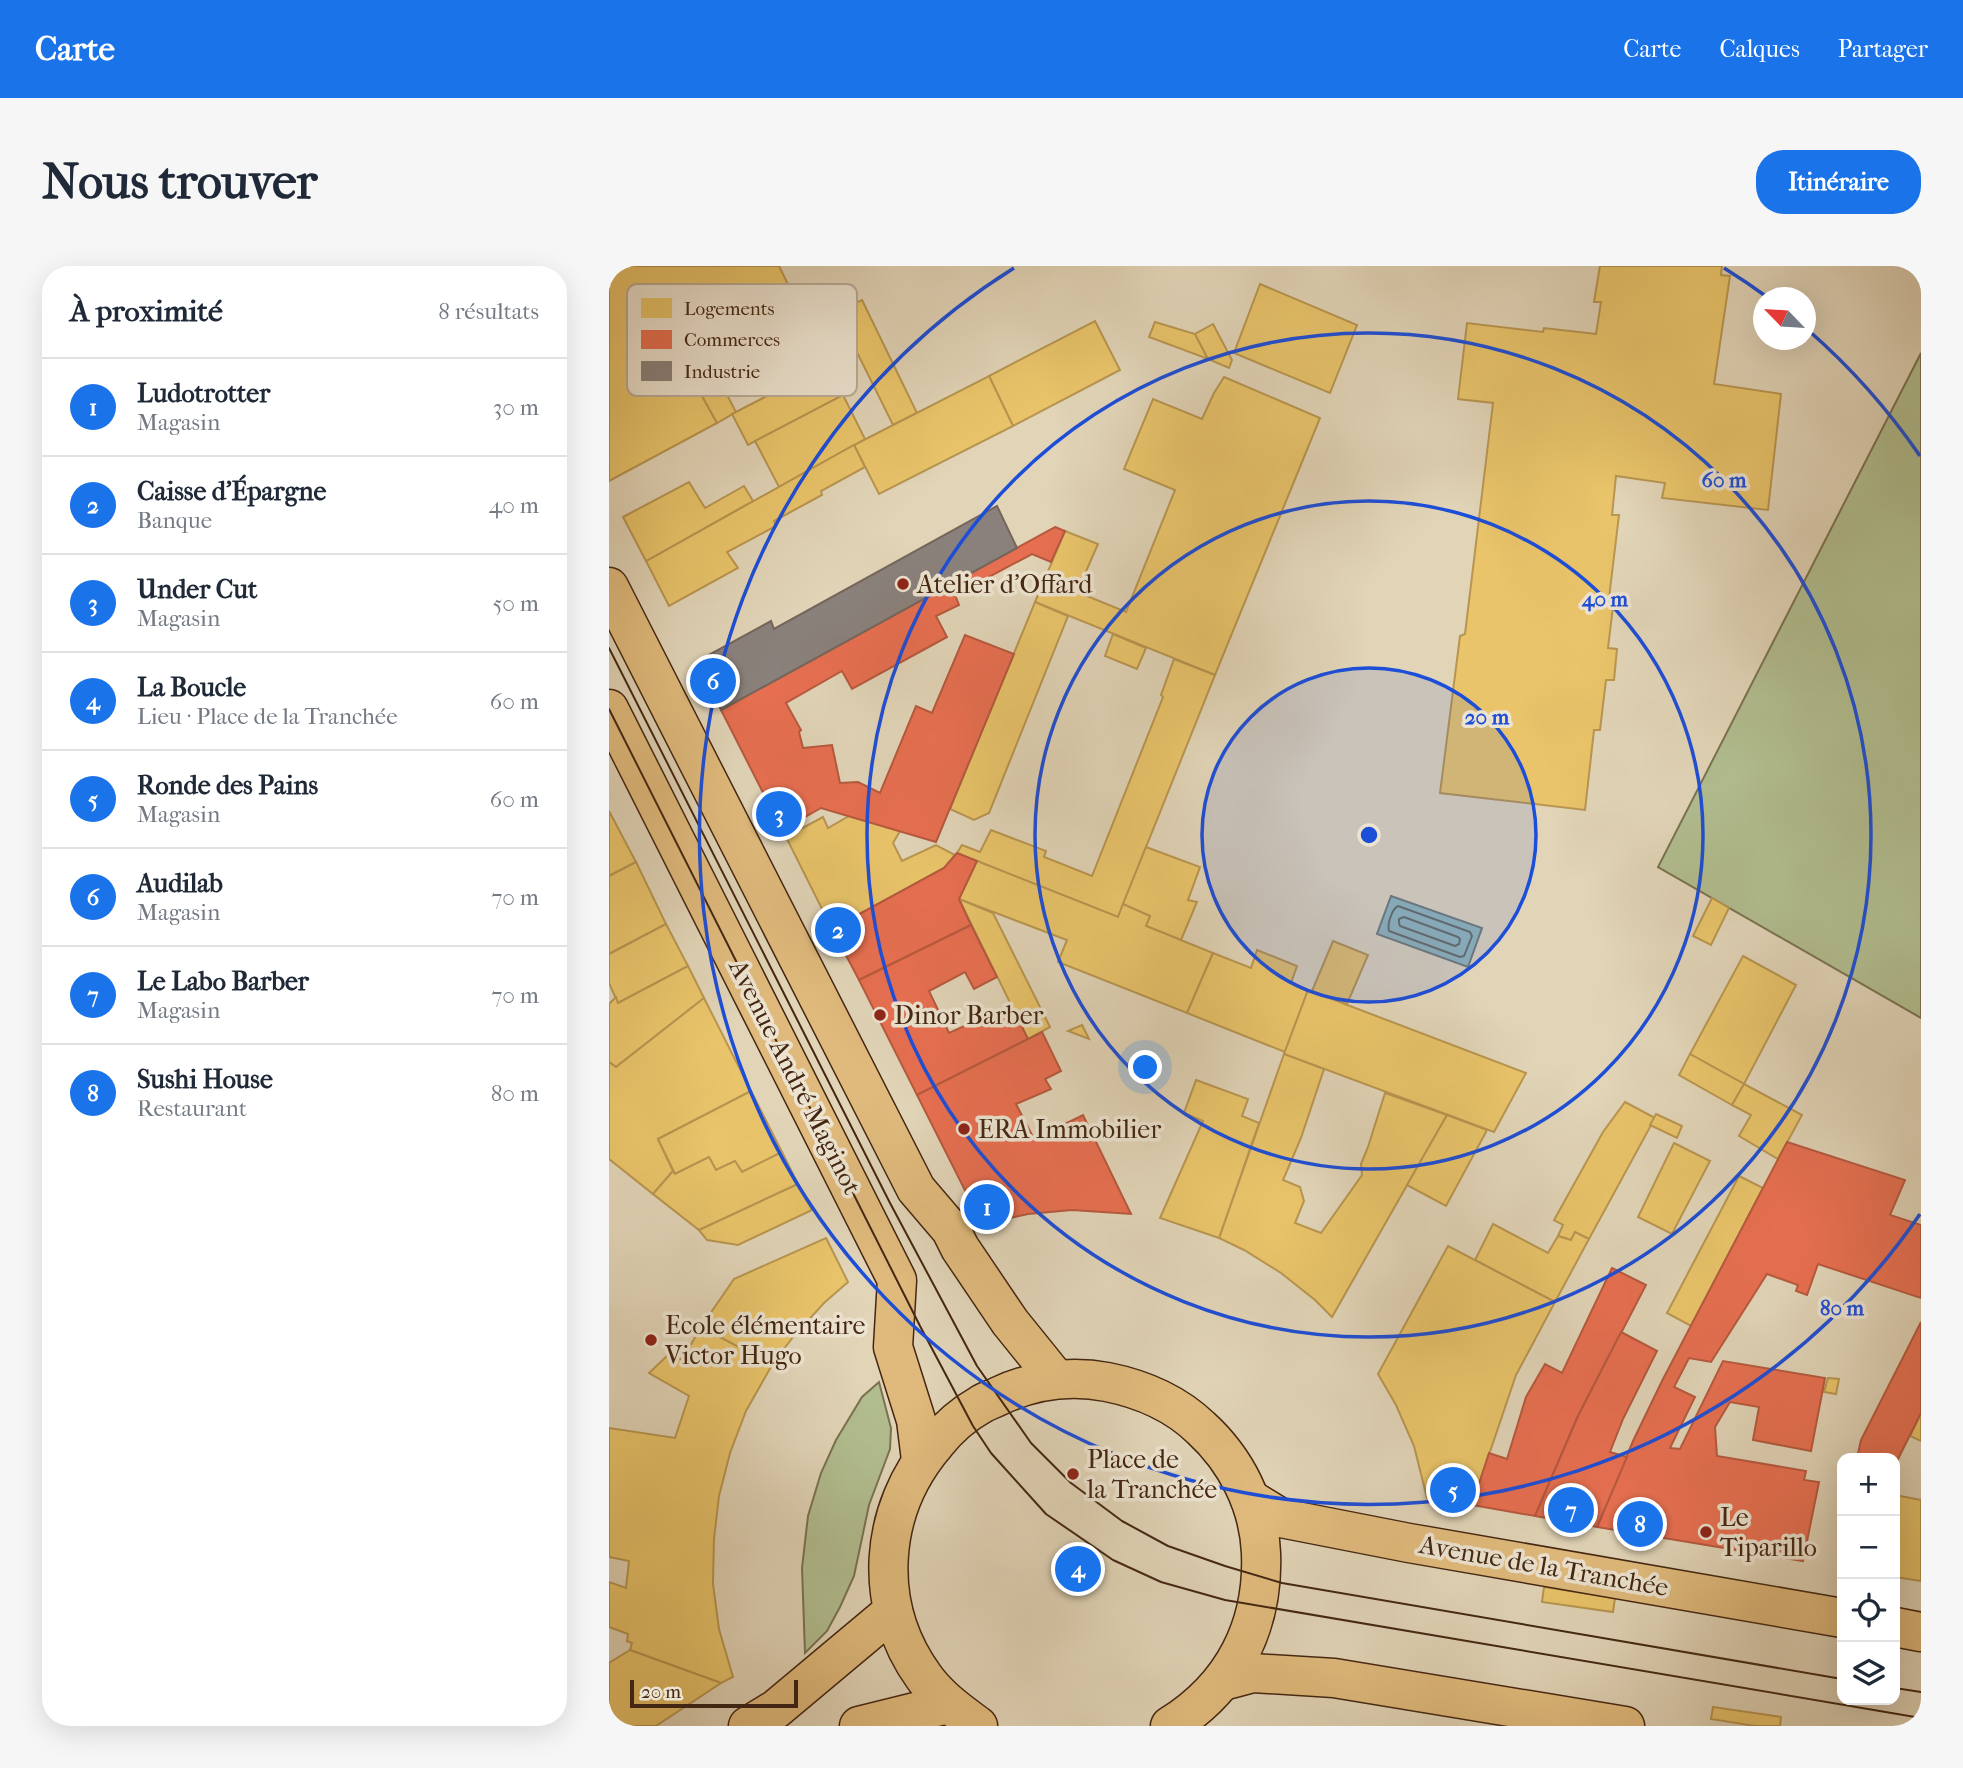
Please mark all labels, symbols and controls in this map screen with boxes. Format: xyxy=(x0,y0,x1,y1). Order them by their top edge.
text: Carte xyxy=(35,30,115,69)
text: Carte xyxy=(1623,35,1681,63)
text: Calques xyxy=(1719,35,1800,63)
text: Partager xyxy=(1838,35,1928,63)
button: Itinéraire xyxy=(1756,150,1921,214)
text: Nous trouver xyxy=(42,153,317,211)
legend xyxy=(627,284,857,396)
north arrow xyxy=(1753,287,1816,350)
text: À proximité xyxy=(70,294,223,329)
text: 8 résultats xyxy=(438,298,539,325)
text: Logements xyxy=(684,298,775,320)
text: Commerces xyxy=(684,329,780,351)
text: Industrie xyxy=(684,361,760,383)
text: Ludotrotter xyxy=(137,378,270,409)
text: 1 xyxy=(89,394,97,421)
text: 30 m xyxy=(493,394,539,421)
text: Magasin xyxy=(137,409,220,436)
text: 60 m xyxy=(1702,468,1747,492)
text: Caisse d'Épargne xyxy=(137,476,326,507)
text: 2 xyxy=(87,492,99,519)
text: 40 m xyxy=(489,492,539,519)
text: Banque xyxy=(137,507,212,534)
place label: Atelier d’Offard xyxy=(916,569,1093,600)
text: Under Cut xyxy=(137,574,257,605)
marker: Atelier d’Offard xyxy=(895,576,911,592)
text: 40 m xyxy=(1581,587,1629,612)
text: 3 xyxy=(88,590,98,617)
text: 50 m xyxy=(492,590,539,617)
text: Magasin xyxy=(137,605,220,632)
pin: 6 xyxy=(690,655,736,707)
text: La Boucle xyxy=(137,672,246,703)
text: 4 xyxy=(86,688,100,715)
text: 60 m xyxy=(490,688,539,715)
text: Lieu · Place de la Tranchée xyxy=(137,703,398,730)
text: 20 m xyxy=(1465,705,1510,729)
text: Ronde des Pains xyxy=(137,770,318,801)
text: 5 xyxy=(88,786,98,813)
text: 60 m xyxy=(490,786,539,813)
pin: 3 xyxy=(756,788,802,840)
text: Magasin xyxy=(137,801,220,828)
centre of rings xyxy=(1357,823,1381,847)
text: Audilab xyxy=(137,868,223,899)
text: 6 xyxy=(87,884,99,911)
text: 70 m xyxy=(491,884,539,911)
text: Magasin xyxy=(137,899,220,926)
pin: 2 xyxy=(815,904,861,956)
street label: Avenue André Maginot xyxy=(722,953,868,1200)
text: Le Labo Barber xyxy=(137,966,309,997)
text: 7 xyxy=(87,982,99,1009)
text: 70 m xyxy=(491,982,539,1009)
text: Magasin xyxy=(137,997,220,1024)
place label: Dinor Barber xyxy=(894,1000,1044,1031)
marker: Dinor Barber xyxy=(872,1007,888,1023)
your location xyxy=(1128,1050,1162,1084)
text: Sushi House xyxy=(137,1064,273,1095)
text: 8 xyxy=(87,1080,99,1107)
text: 80 m xyxy=(491,1080,539,1107)
text: Restaurant xyxy=(137,1095,247,1122)
place label: ERA Immobilier xyxy=(978,1114,1161,1145)
marker: ERA Immobilier xyxy=(956,1121,972,1137)
pin: 1 xyxy=(964,1181,1010,1233)
text: 80 m xyxy=(1820,1296,1865,1320)
place label: Ecole élémentaire Victor Hugo xyxy=(664,1310,865,1371)
marker: Ecole élémentaire Victor Hugo xyxy=(643,1332,659,1348)
place label: Place de la Tranchée xyxy=(1086,1444,1217,1505)
map controls xyxy=(1837,1453,1900,1705)
button: + xyxy=(1837,1453,1900,1516)
pin: 5 xyxy=(1430,1464,1476,1516)
marker: Place de la Tranchée xyxy=(1065,1466,1081,1482)
pin: 7 xyxy=(1548,1484,1594,1536)
pin: 8 xyxy=(1617,1498,1663,1550)
place label: Le Tiparillo xyxy=(1720,1502,1817,1563)
button: − xyxy=(1837,1516,1900,1579)
marker: Le Tiparillo xyxy=(1698,1524,1714,1540)
street label: Avenue de la Tranchée xyxy=(1416,1529,1671,1603)
pin: 4 xyxy=(1055,1543,1101,1595)
button: locate xyxy=(1837,1579,1900,1642)
button: layers xyxy=(1837,1642,1900,1705)
scale bar xyxy=(630,1677,798,1709)
text: 20 m xyxy=(641,1681,681,1703)

